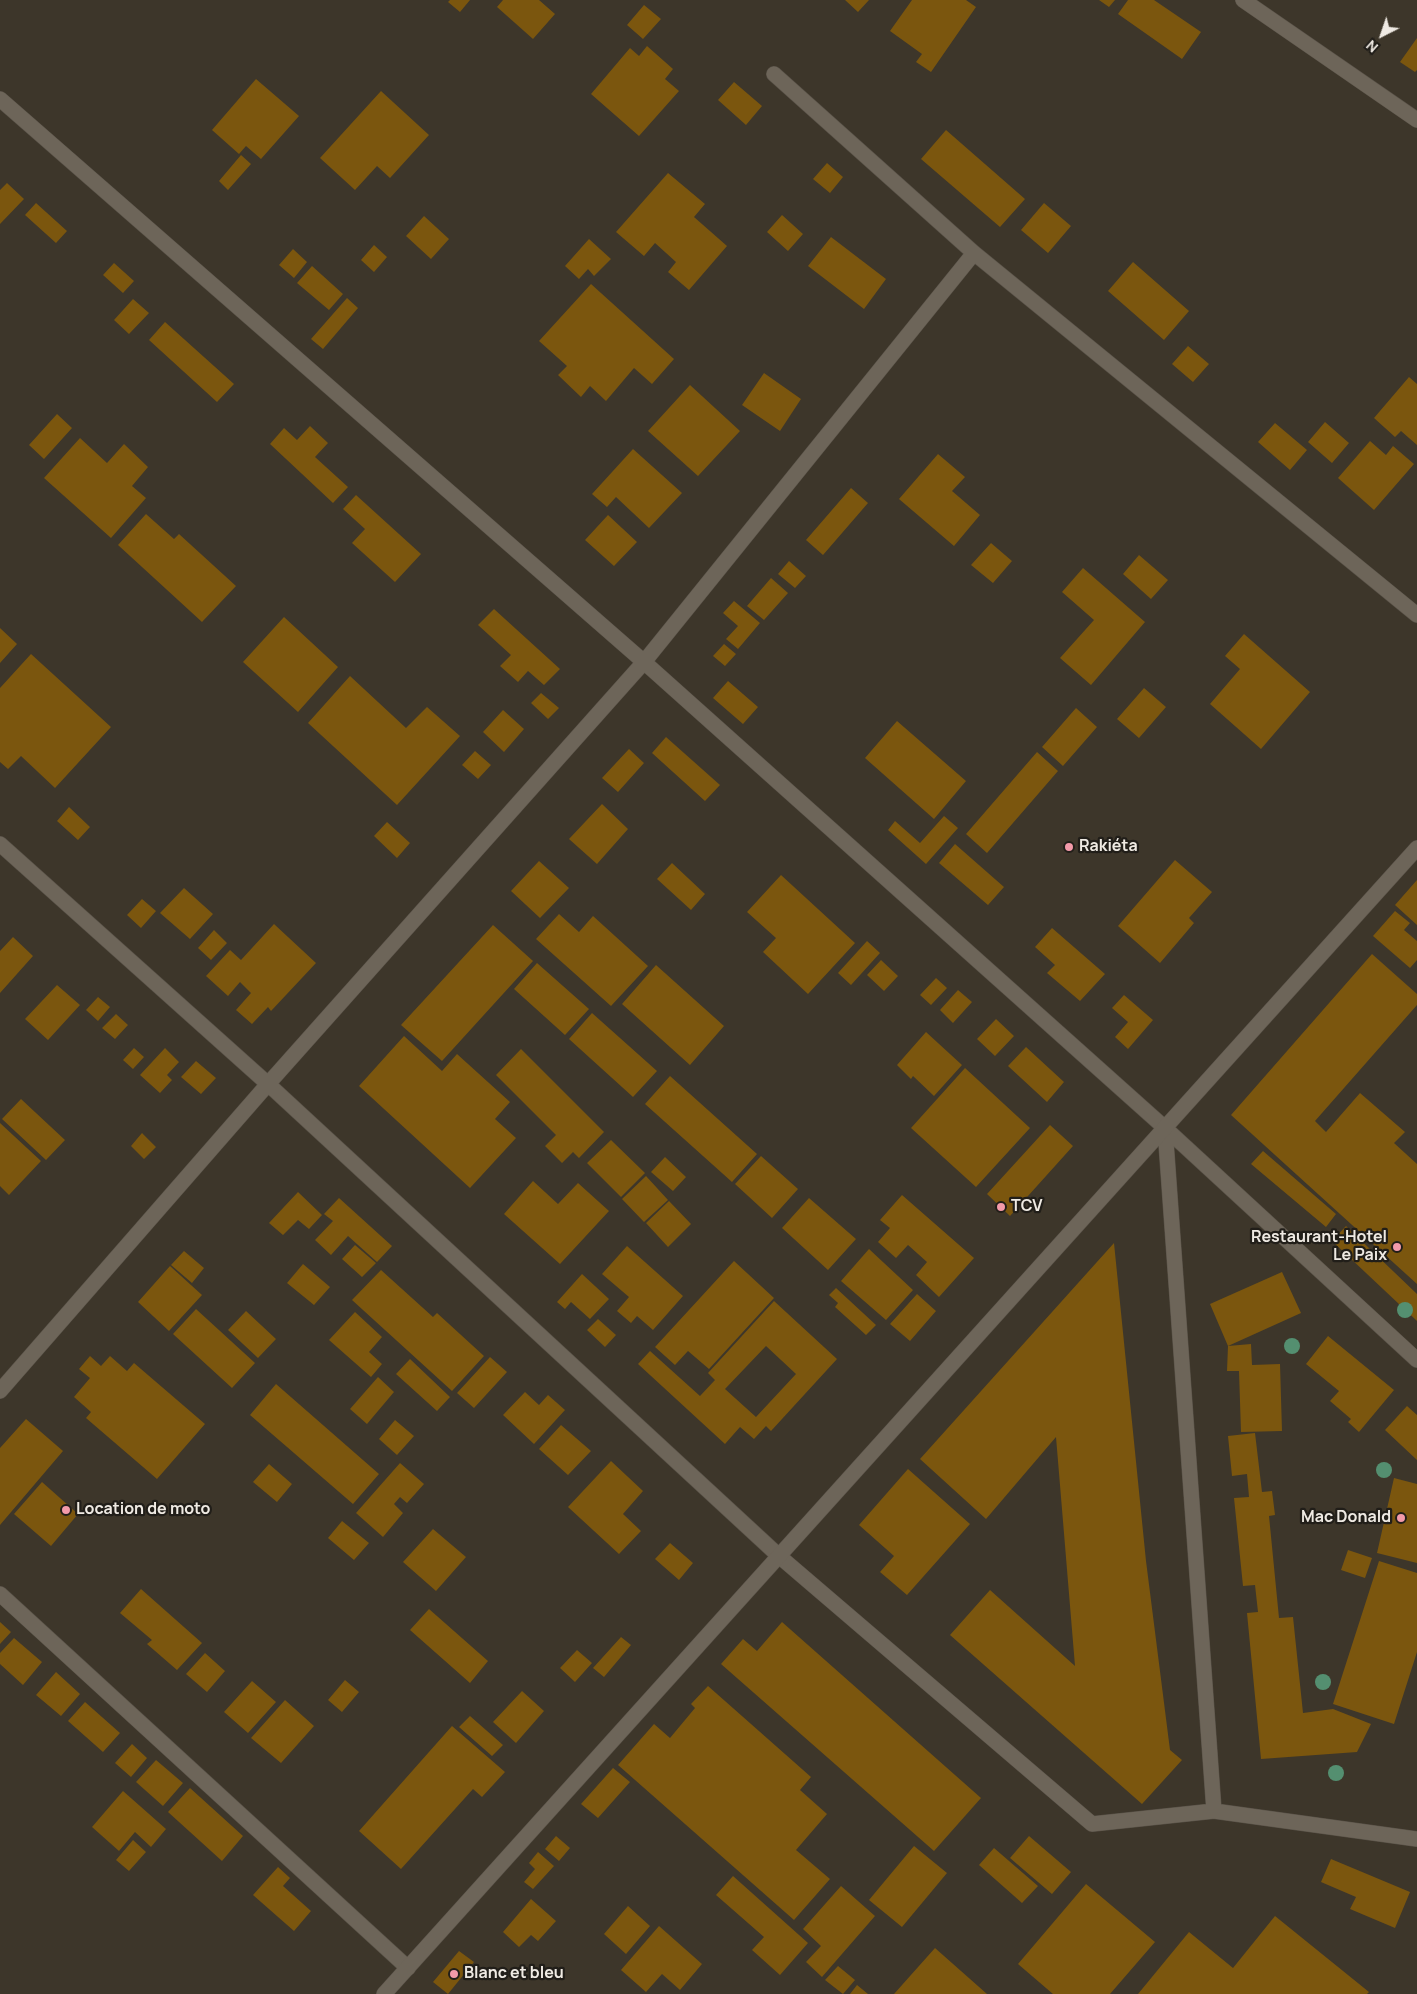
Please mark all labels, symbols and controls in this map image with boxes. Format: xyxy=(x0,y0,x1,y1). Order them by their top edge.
north arrow xyxy=(1357,10,1407,60)
text: N xyxy=(1362,36,1382,57)
place label: Rakiéta xyxy=(1079,837,1138,857)
marker: Rakiéta xyxy=(1063,841,1075,853)
place label: TCV xyxy=(1011,1197,1042,1217)
marker: TCV xyxy=(995,1201,1007,1213)
place label: Restaurant-Hotel Le Paix xyxy=(1251,1228,1387,1266)
marker: Restaurant-Hotel Le Paix xyxy=(1391,1241,1403,1253)
place label: Location de moto xyxy=(76,1500,210,1520)
marker: Location de moto xyxy=(60,1504,72,1516)
place label: Mac Donald xyxy=(1301,1508,1391,1528)
marker: Mac Donald xyxy=(1395,1512,1407,1524)
place label: Blanc et bleu xyxy=(464,1964,564,1984)
marker: Blanc et bleu xyxy=(448,1968,460,1980)

